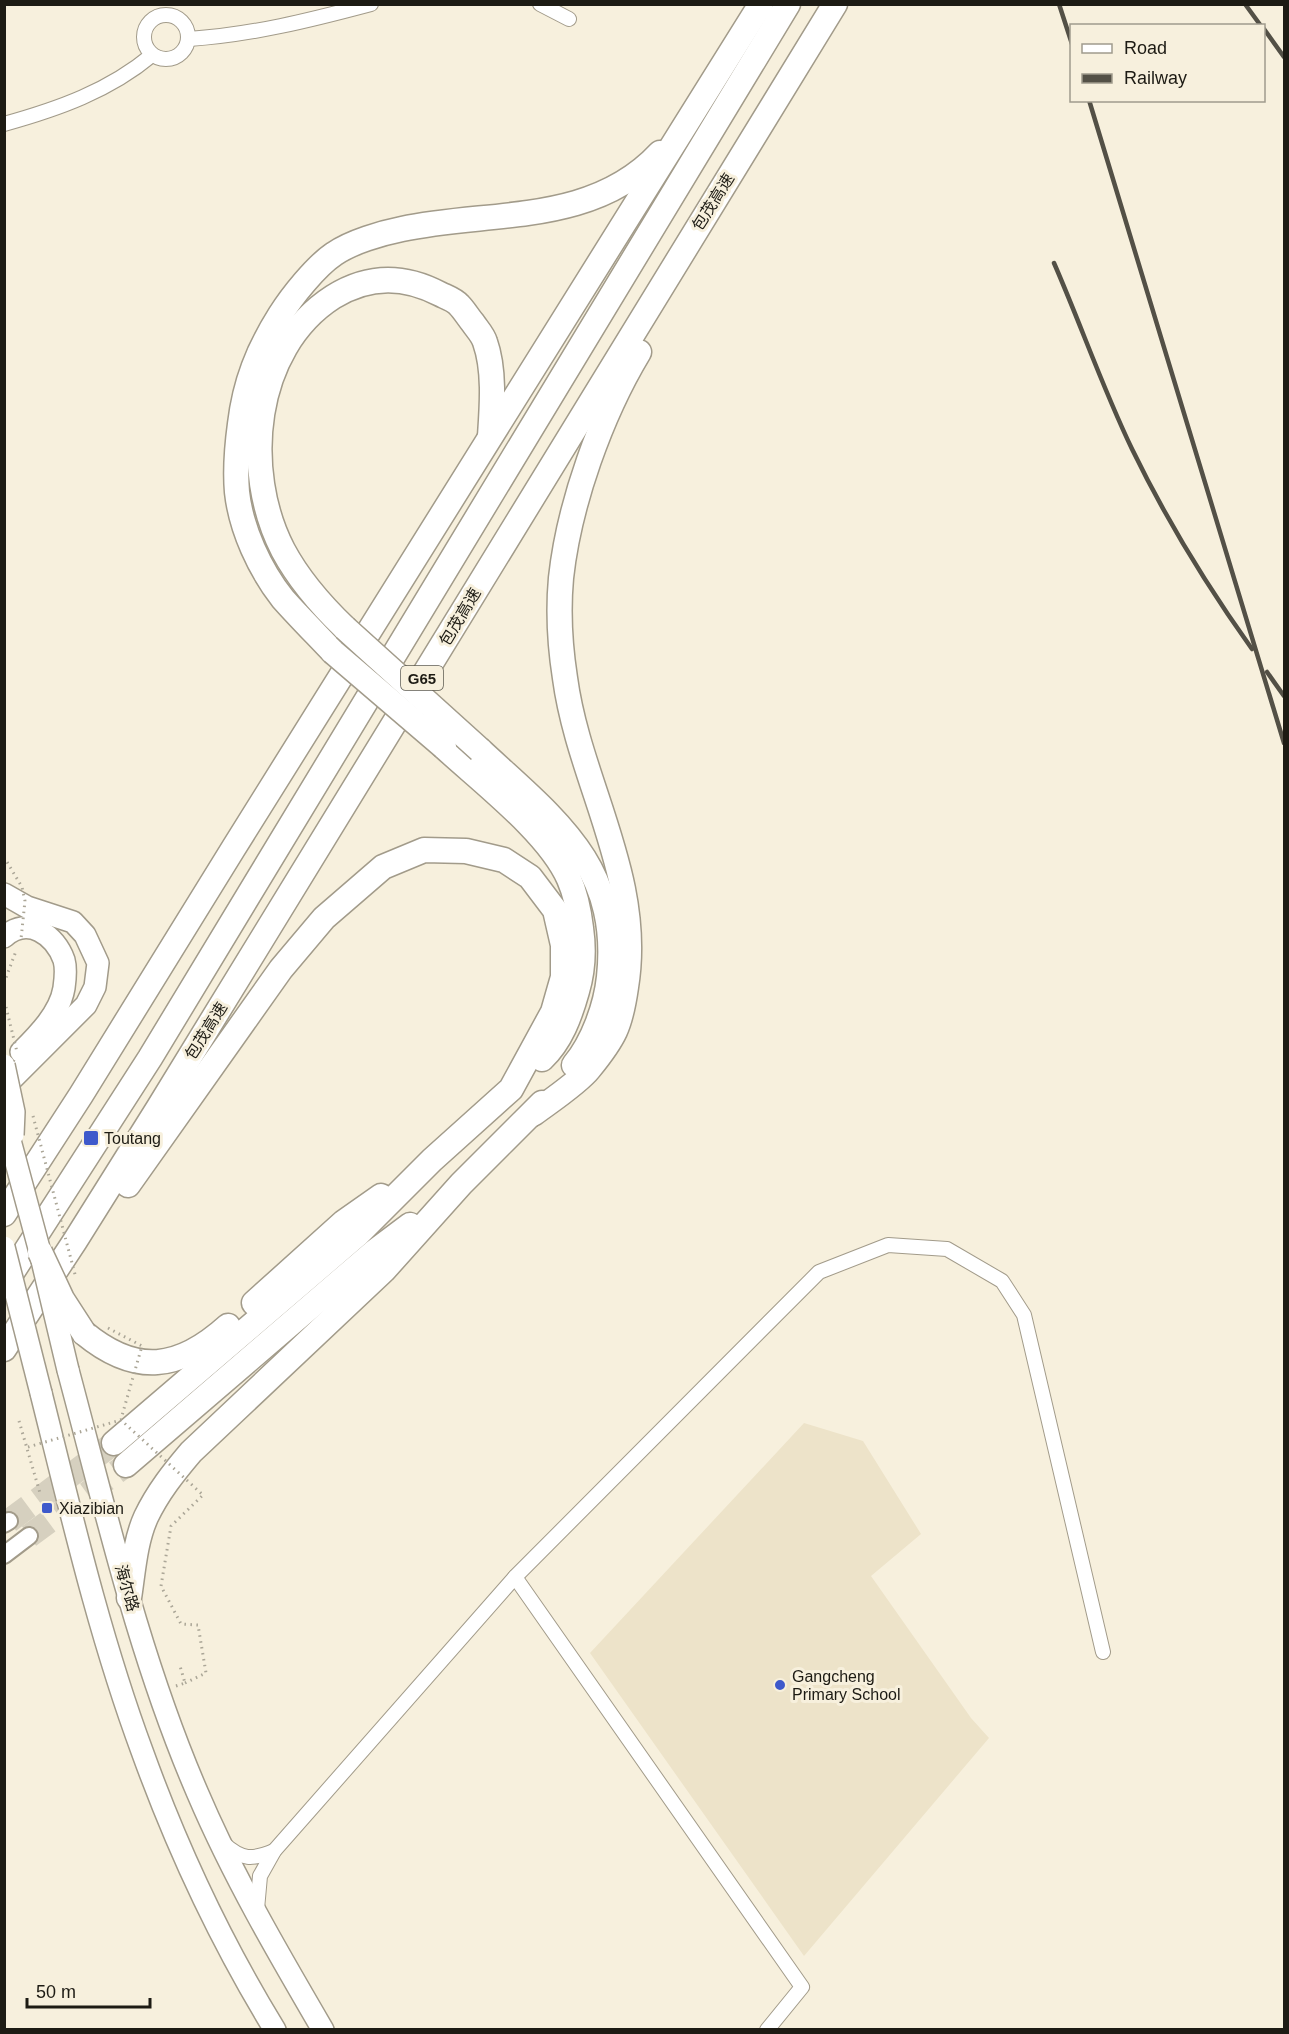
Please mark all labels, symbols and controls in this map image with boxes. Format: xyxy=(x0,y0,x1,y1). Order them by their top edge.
legend xyxy=(1070,24,1265,102)
text: Road xyxy=(1124,38,1167,58)
text: Railway xyxy=(1124,68,1187,88)
street label: 包茂高速 xyxy=(689,170,737,234)
street label: 包茂高速 xyxy=(436,585,484,649)
road number: G65 xyxy=(401,666,443,690)
street label: 包茂高速 xyxy=(182,999,230,1063)
marker: Toutang xyxy=(82,1129,100,1147)
place label: Toutang xyxy=(104,1130,161,1147)
place label: Xiazibian xyxy=(59,1500,124,1517)
marker: Xiazibian xyxy=(40,1501,54,1515)
street label: 海尔路 xyxy=(112,1563,142,1613)
place label: Gangcheng Primary School xyxy=(792,1668,900,1703)
marker: Gangcheng Primary School xyxy=(773,1678,787,1692)
scale bar xyxy=(27,1971,150,2009)
text: 50 m xyxy=(36,1982,76,2002)

